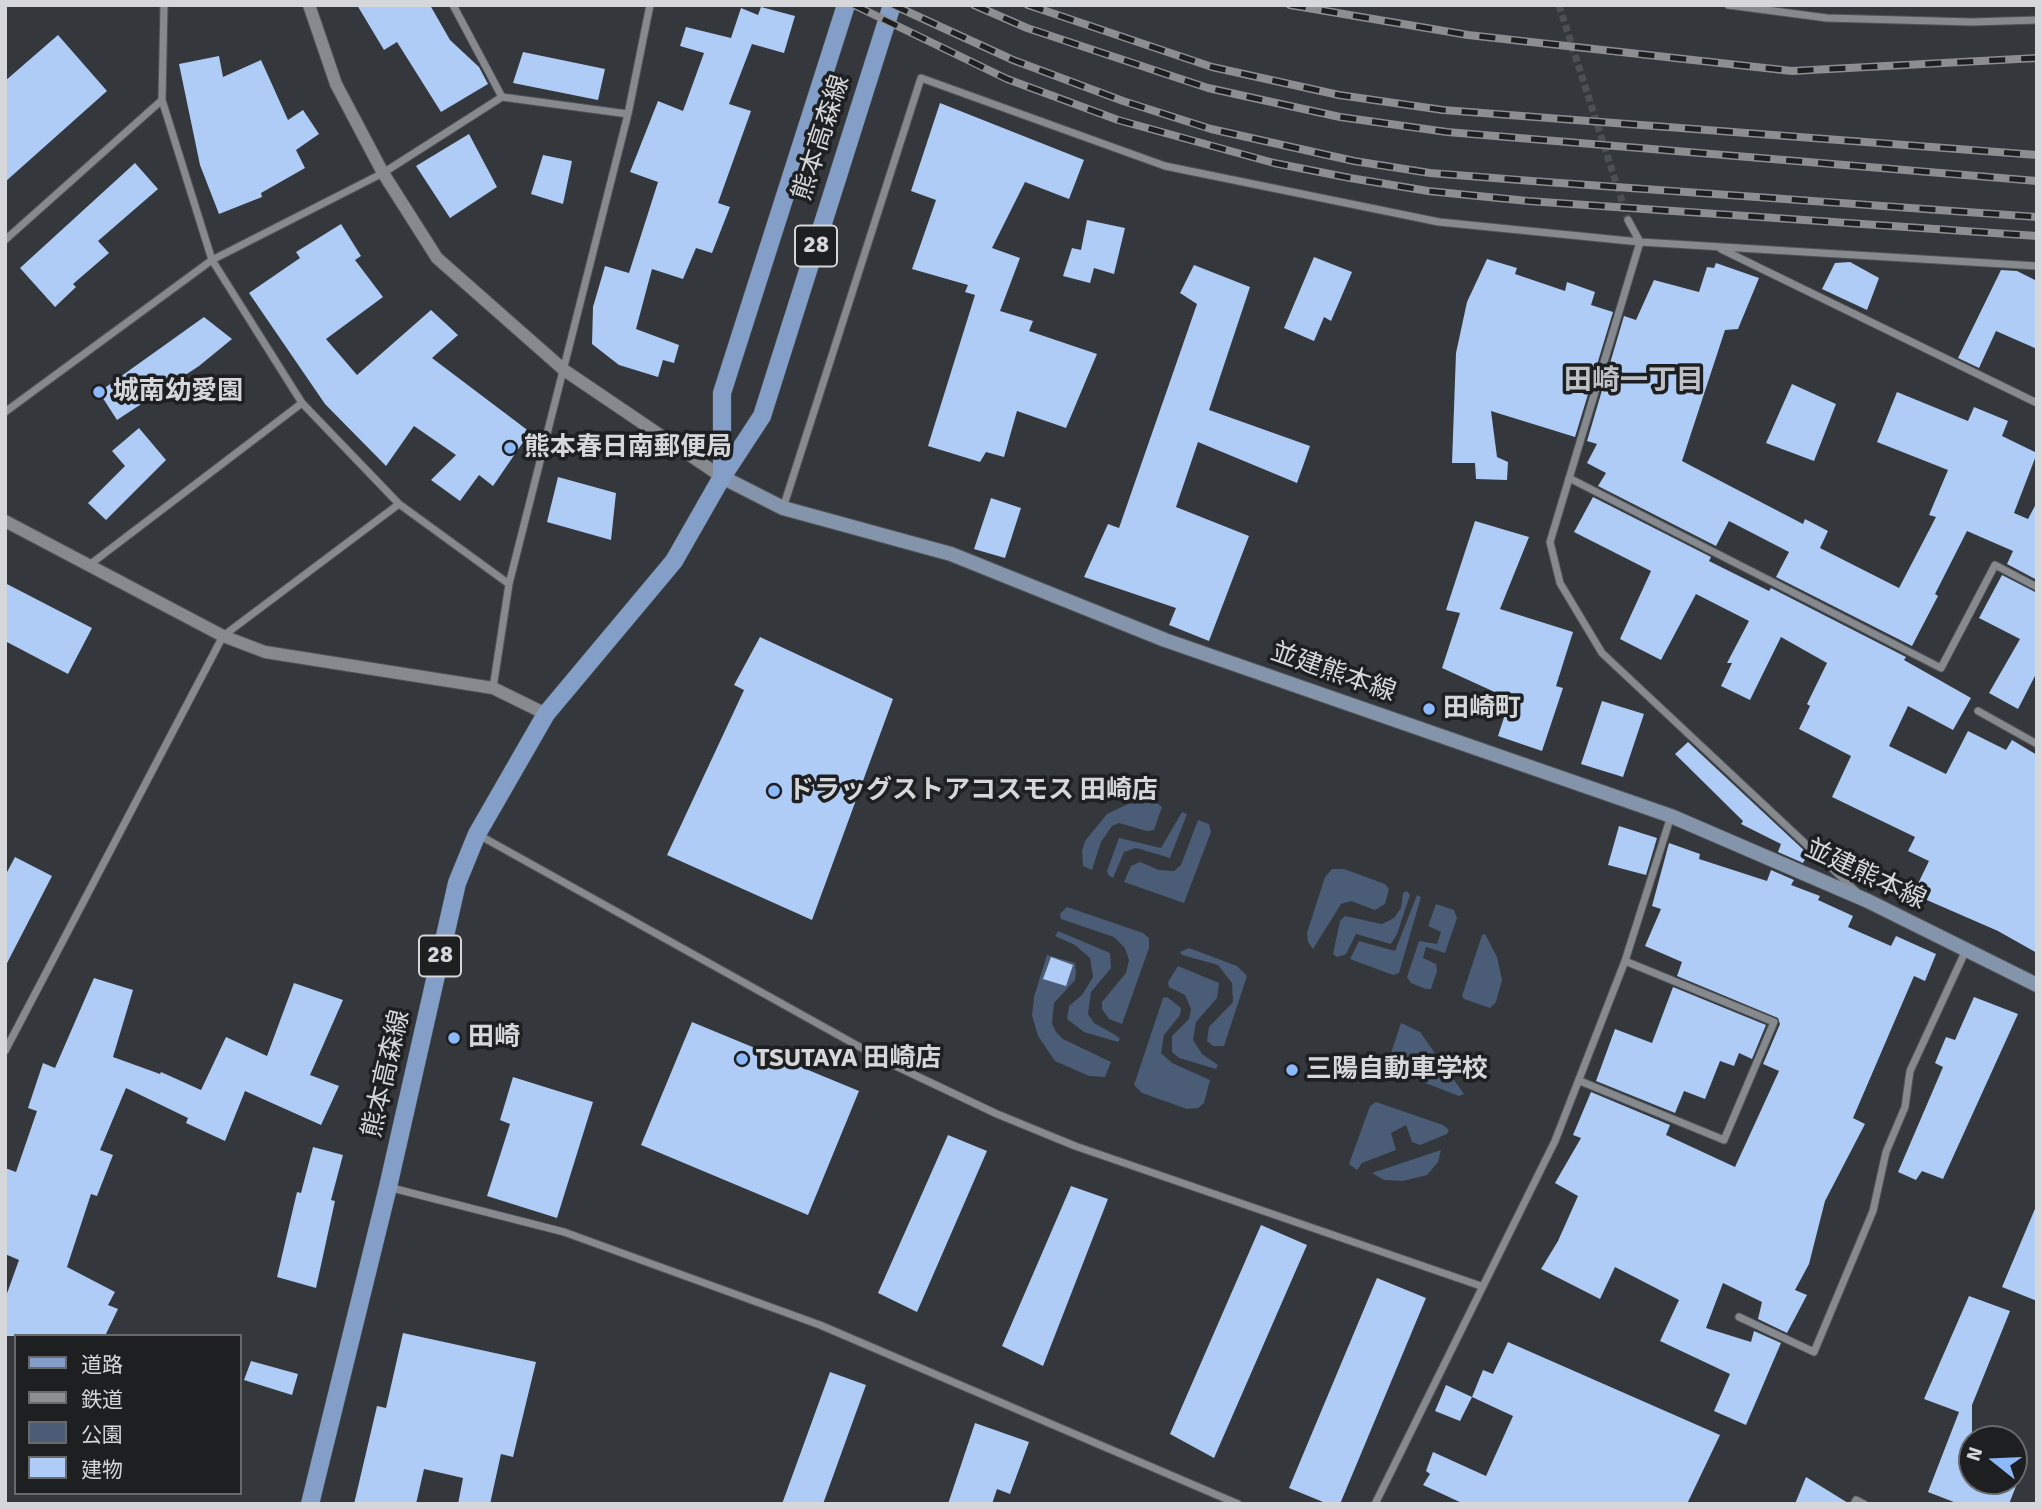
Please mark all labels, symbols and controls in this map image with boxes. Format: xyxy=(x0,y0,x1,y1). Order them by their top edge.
street label: 熊本高森線 xyxy=(787,71,857,205)
road number: 28 xyxy=(795,226,837,267)
district label: 田崎一丁目 xyxy=(1564,365,1704,399)
place label: 城南幼愛園 xyxy=(113,376,243,408)
marker: 城南幼愛園 xyxy=(91,384,107,400)
place label: 熊本春日南郵便局 xyxy=(524,432,732,464)
marker: 熊本春日南郵便局 xyxy=(502,440,518,456)
street label: 並建熊本線 xyxy=(1266,637,1400,709)
place label: 田崎町 xyxy=(1443,693,1521,725)
marker: 田崎町 xyxy=(1421,701,1437,717)
place label: ドラッグストアコスモス 田崎店 xyxy=(788,775,1158,807)
marker: ドラッグストアコスモス 田崎店 xyxy=(766,783,782,799)
street label: 並建熊本線 xyxy=(1799,833,1931,917)
road number: 28 xyxy=(419,936,461,976)
street label: 熊本高森線 xyxy=(357,1007,417,1141)
place label: 田崎 xyxy=(468,1022,520,1054)
marker: 田崎 xyxy=(446,1030,462,1046)
place label: TSUTAYA 田崎店 xyxy=(756,1043,941,1075)
marker: TSUTAYA 田崎店 xyxy=(734,1051,750,1067)
place label: 三陽自動車学校 xyxy=(1306,1054,1488,1086)
marker: 三陽自動車学校 xyxy=(1284,1062,1300,1078)
legend xyxy=(14,1334,242,1495)
text: 道路 xyxy=(81,1352,123,1378)
text: 鉄道 xyxy=(81,1387,123,1413)
text: 公園 xyxy=(81,1422,123,1448)
north arrow xyxy=(1958,1425,2028,1495)
text: N xyxy=(1961,1444,1988,1464)
text: 建物 xyxy=(81,1457,123,1483)

